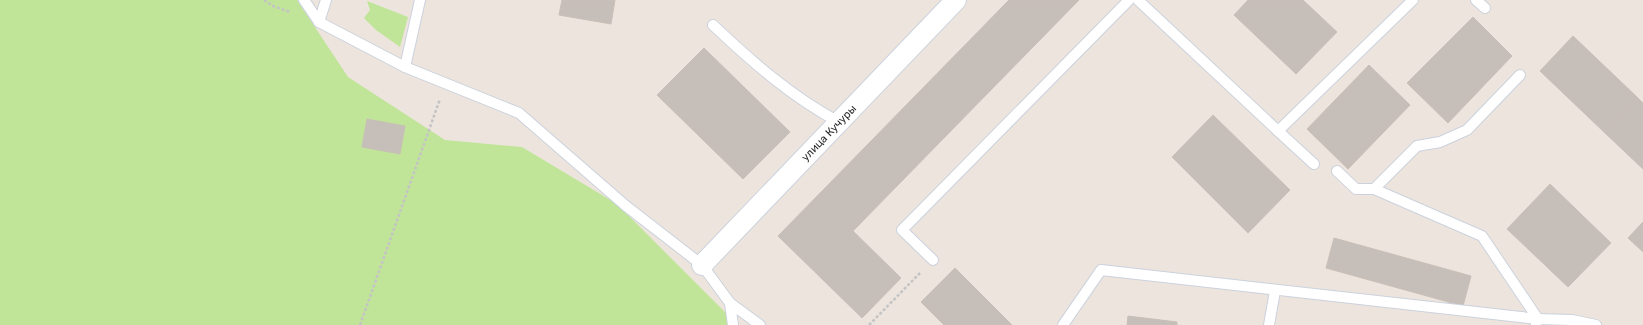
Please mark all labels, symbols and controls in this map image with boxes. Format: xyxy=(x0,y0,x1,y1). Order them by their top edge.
street label: улица Кучуры xyxy=(799,102,859,164)

